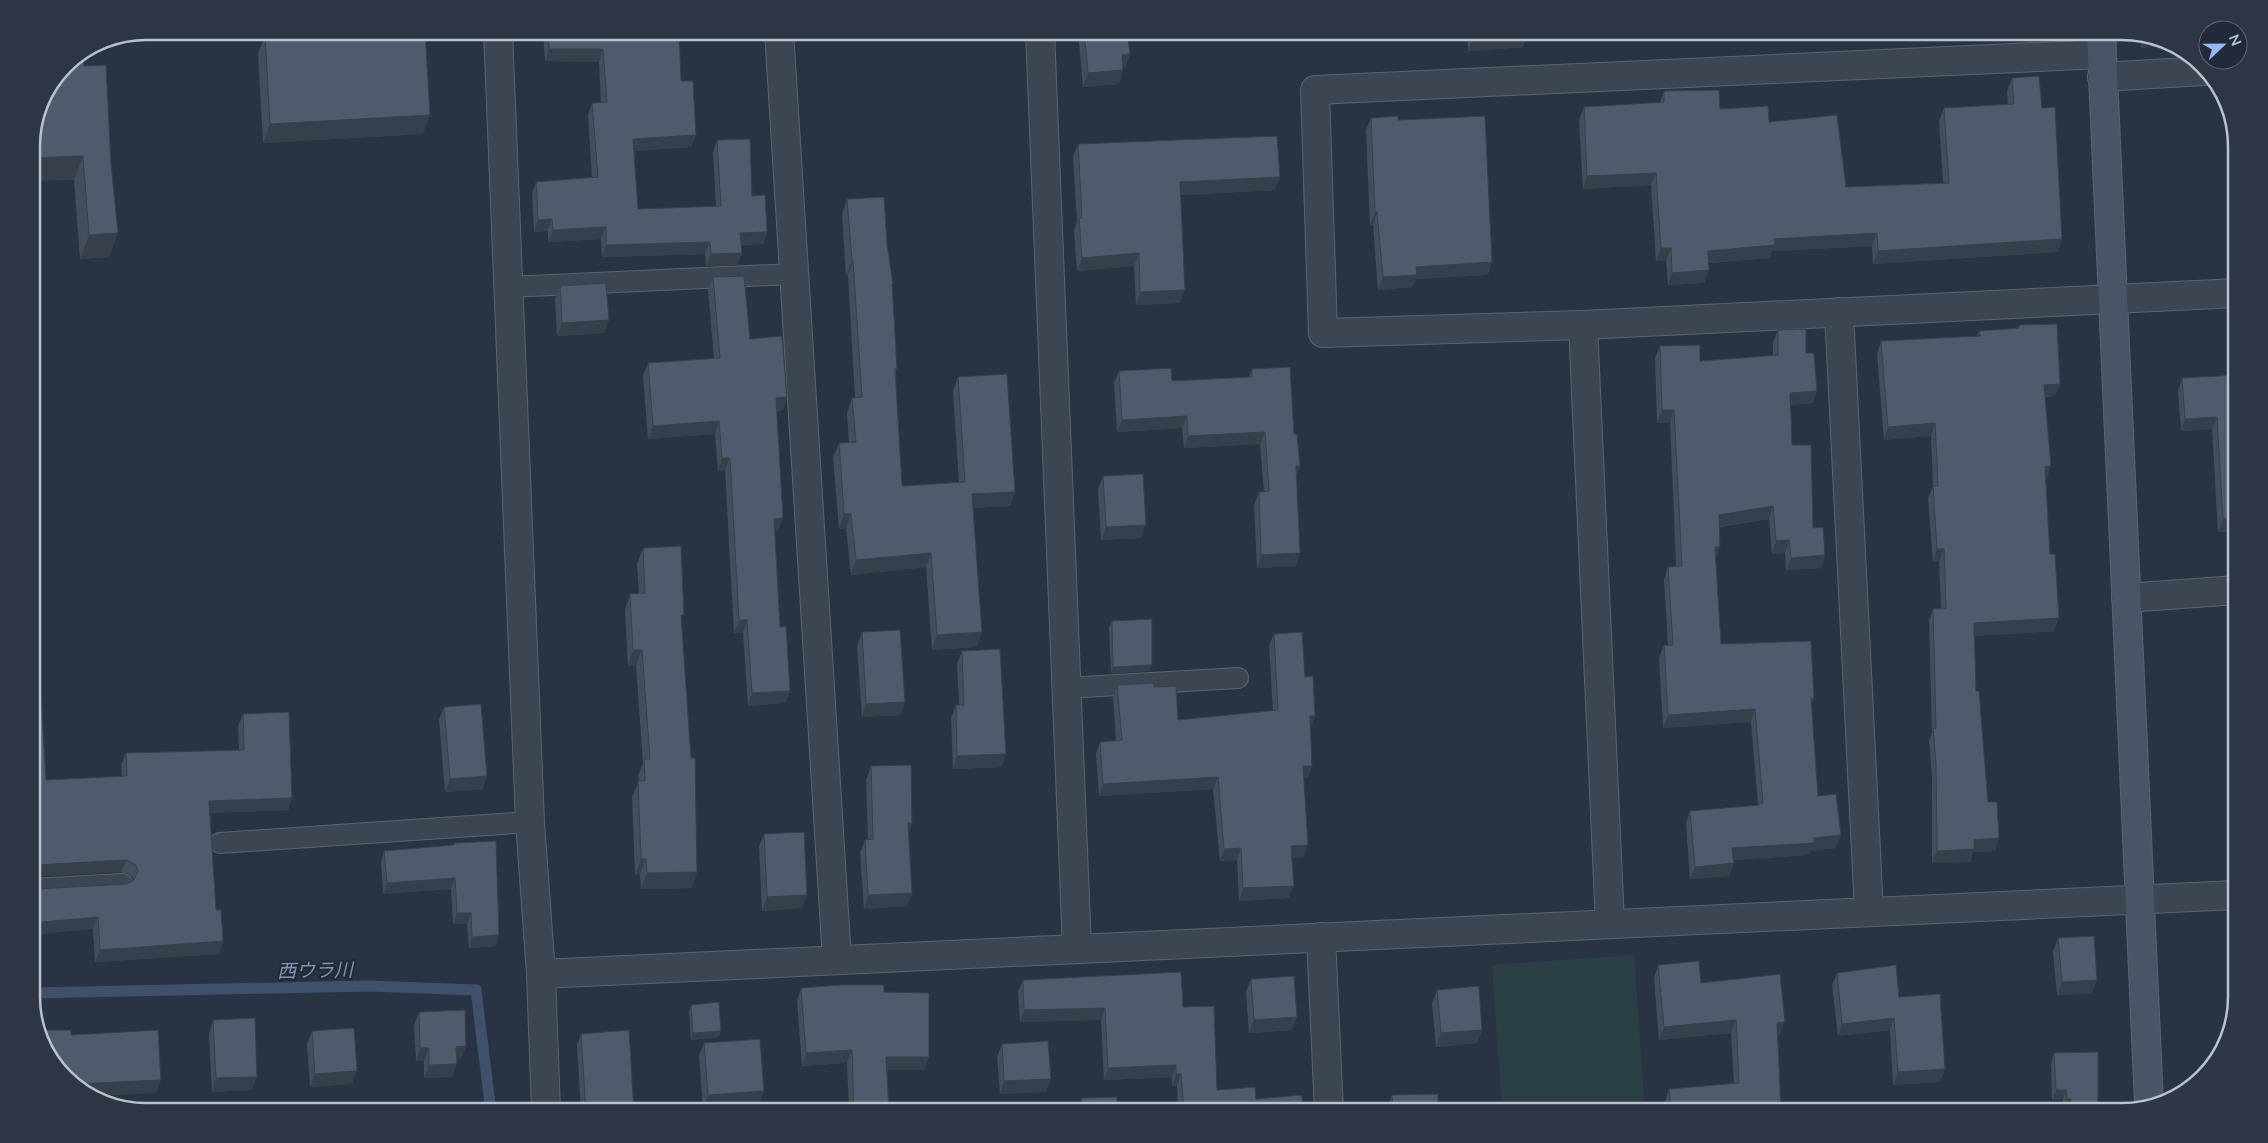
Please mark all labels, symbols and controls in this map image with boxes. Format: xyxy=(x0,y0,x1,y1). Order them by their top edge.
north arrow xyxy=(2198,20,2248,70)
text: N xyxy=(2226,32,2245,48)
water label: 西ウラ川 xyxy=(277,957,355,982)

